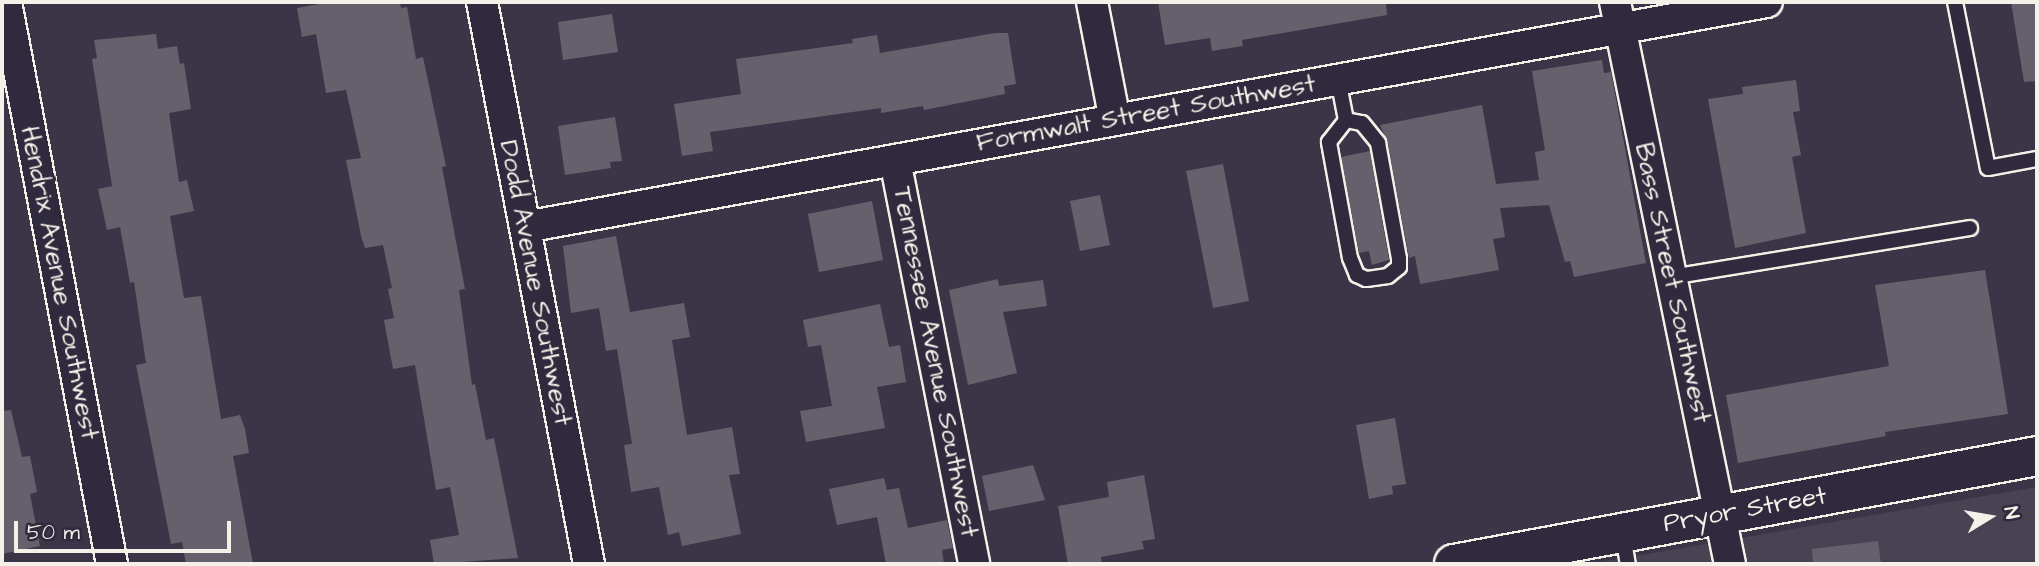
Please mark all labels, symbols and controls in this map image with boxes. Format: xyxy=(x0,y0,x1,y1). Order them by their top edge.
street label: Formwalt Street Southwest xyxy=(974,69,1318,159)
street label: Hendrix Avenue Southwest xyxy=(13,124,105,442)
street label: Dodd Avenue Southwest xyxy=(492,138,578,428)
street label: Bass Street Southwest xyxy=(1627,140,1717,426)
street label: Tennessee Avenue Southwest xyxy=(886,184,984,540)
street label: Pryor Street xyxy=(1661,480,1829,540)
north arrow xyxy=(1955,482,2025,552)
text: N xyxy=(1997,504,2025,521)
scale bar xyxy=(18,506,234,550)
text: 50 m xyxy=(27,518,80,547)

